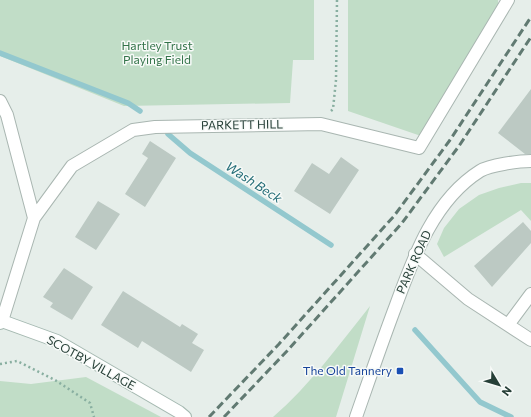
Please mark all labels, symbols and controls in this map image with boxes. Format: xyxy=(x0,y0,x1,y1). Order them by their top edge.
park label: Hartley Trust Playing Field xyxy=(121,38,193,66)
street label: PARKETT HILL xyxy=(201,116,283,132)
water label: Wash Beck xyxy=(223,158,286,207)
street label: PARK ROAD xyxy=(393,228,433,295)
street label: SCOTBY VILLAGE xyxy=(45,332,138,392)
place label: The Old Tannery xyxy=(303,363,392,377)
north arrow xyxy=(479,365,519,405)
marker: The Old Tannery xyxy=(395,366,405,376)
text: N xyxy=(500,384,515,399)

